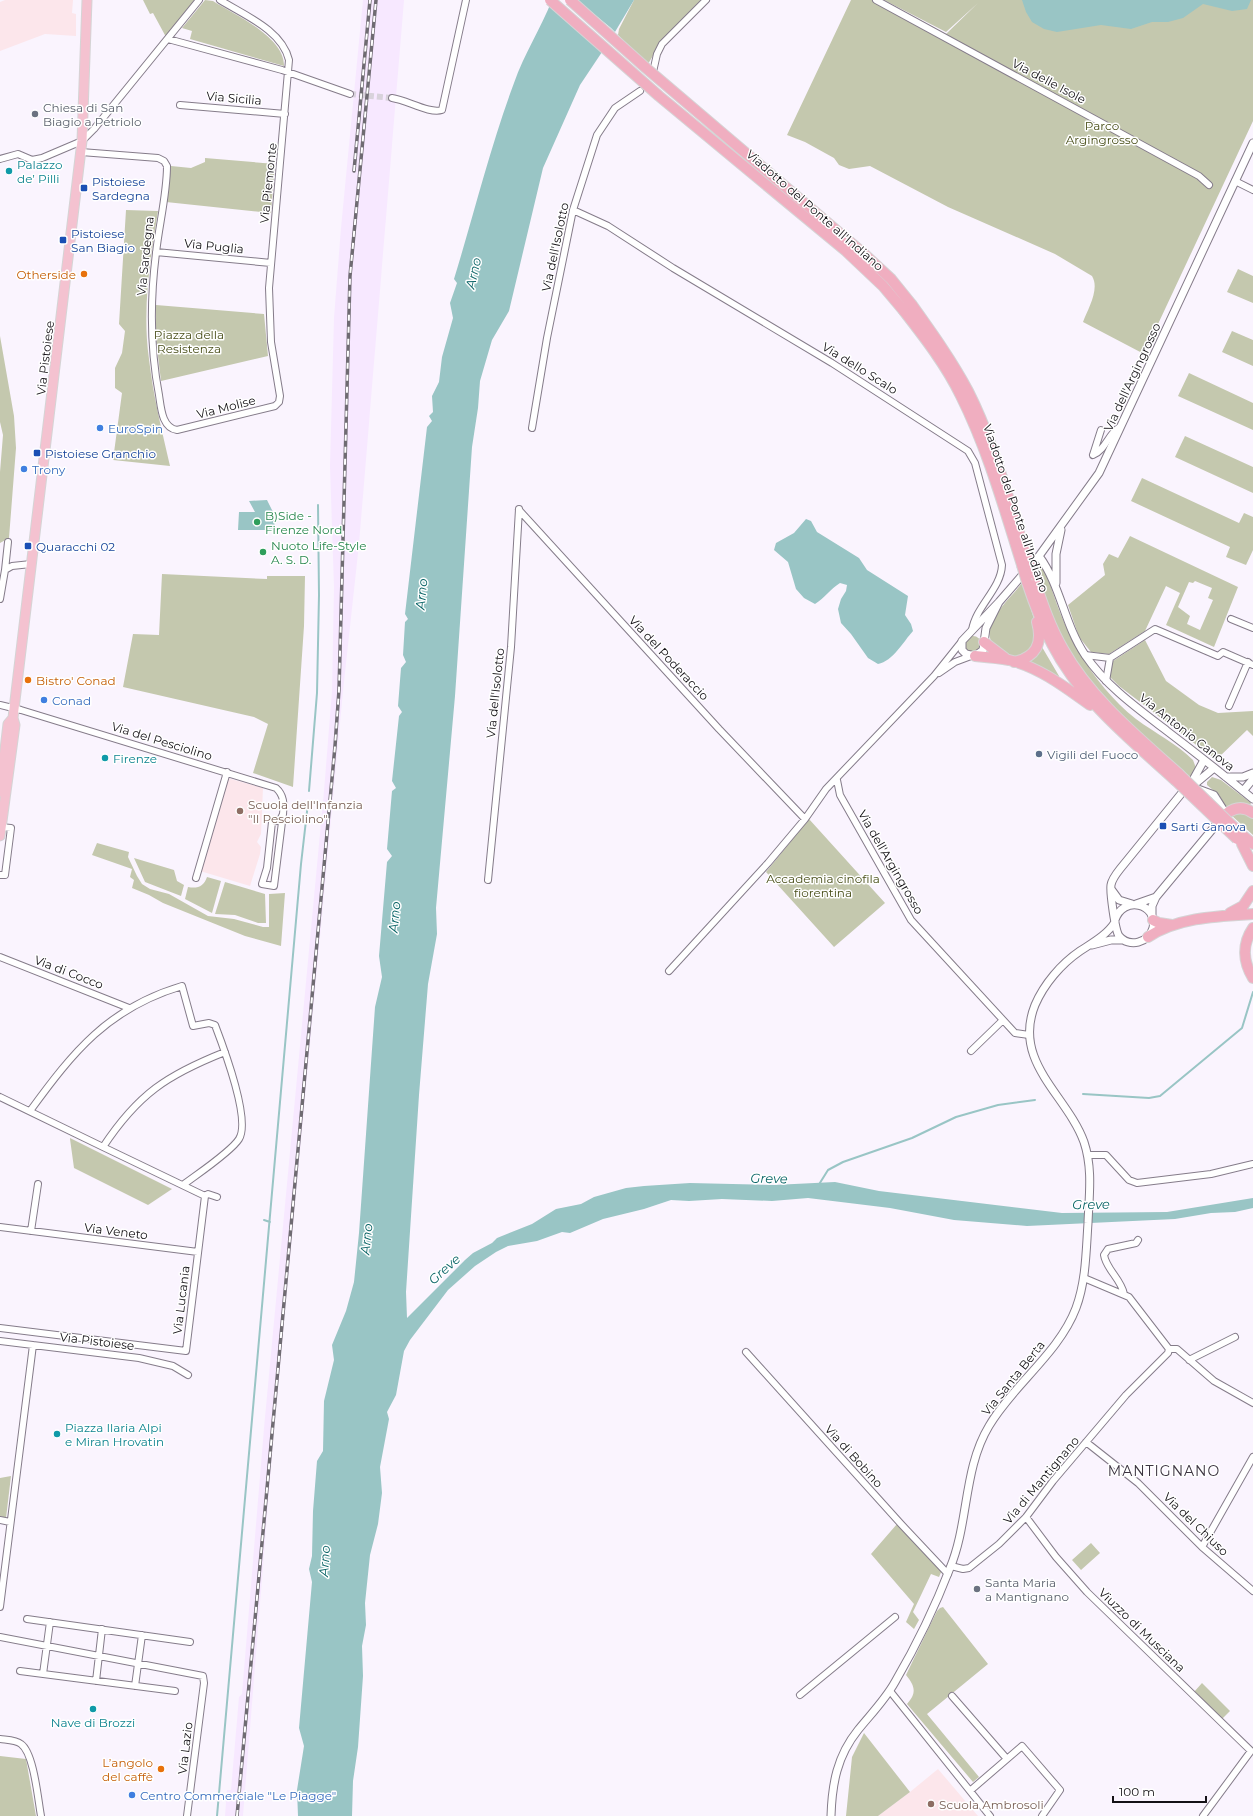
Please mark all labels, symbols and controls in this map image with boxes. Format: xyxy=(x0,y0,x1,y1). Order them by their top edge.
street label: Via delle Isole xyxy=(1010,55,1088,107)
street label: Via Sicilia xyxy=(206,88,262,108)
place label: Chiesa di San Biagio a Petriolo xyxy=(43,100,142,129)
marker: Chiesa di San Biagio a Petriolo xyxy=(30,109,40,119)
park label: Parco Argingrosso xyxy=(1066,118,1138,147)
street label: Via Piemonte xyxy=(256,142,280,224)
street label: Viadotto del Ponte all'Indiano xyxy=(743,146,887,274)
place label: Palazzo de’ Pilli xyxy=(17,157,63,186)
marker: Palazzo de’ Pilli xyxy=(4,166,14,176)
place label: Pistoiese Sardegna xyxy=(92,174,150,203)
marker: Pistoiese Sardegna xyxy=(79,183,89,193)
street label: Via dell'Isolotto xyxy=(538,201,572,293)
street label: Via Sardegna xyxy=(133,216,157,296)
place label: Pistoiese San Biagio xyxy=(71,226,135,255)
marker: Pistoiese San Biagio xyxy=(58,235,68,245)
street label: Via Puglia xyxy=(183,235,245,257)
water label: Arno xyxy=(461,256,484,291)
place label: Otherside xyxy=(16,267,76,282)
marker: Otherside xyxy=(79,269,89,279)
street label: Via Pistoiese xyxy=(33,320,57,396)
street label: Via dell'Argingrosso xyxy=(1100,320,1164,434)
park label: Piazza della Resistenza xyxy=(154,327,224,356)
street label: Via dello Scalo xyxy=(820,339,900,397)
street label: Via Molise xyxy=(195,392,257,422)
place label: EuroSpin xyxy=(108,421,163,436)
street label: Viadotto del Ponte all'Indiano xyxy=(980,422,1052,594)
marker: EuroSpin xyxy=(95,423,105,433)
place label: Pistoiese Granchio xyxy=(45,446,156,461)
marker: Pistoiese Granchio xyxy=(32,448,42,458)
place label: Trony xyxy=(32,462,66,477)
marker: Trony xyxy=(19,464,29,474)
place label: B)Side - Firenze Nord xyxy=(265,508,342,537)
marker: B)Side - Firenze Nord xyxy=(252,517,262,527)
place label: Nuoto Life-Style A. S. D. xyxy=(271,538,366,567)
place label: Quaracchi 02 xyxy=(36,539,115,554)
marker: Quaracchi 02 xyxy=(23,541,33,551)
marker: Nuoto Life-Style A. S. D. xyxy=(258,547,268,557)
water label: Arno xyxy=(412,578,430,611)
street label: Via del Poderaccio xyxy=(626,613,712,703)
street label: Via dell'Isolotto xyxy=(483,647,507,739)
place label: Bistro' Conad xyxy=(36,673,116,688)
marker: Bistro' Conad xyxy=(23,675,33,685)
street label: Via Antonio Canova xyxy=(1136,690,1238,774)
place label: Conad xyxy=(52,693,91,708)
marker: Conad xyxy=(39,695,49,705)
street label: Via del Pesciolino xyxy=(110,719,214,763)
place label: Vigili del Fuoco xyxy=(1047,747,1138,762)
marker: Vigili del Fuoco xyxy=(1034,749,1044,759)
place label: Firenze xyxy=(113,751,157,766)
marker: Firenze xyxy=(100,753,110,763)
place label: Scuola dell'Infanzia "Il Pesciolino" xyxy=(248,797,363,826)
marker: Scuola dell'Infanzia "Il Pesciolino" xyxy=(235,806,245,816)
street label: Via dell'Argingrosso xyxy=(855,807,927,917)
place label: Sarti Canova xyxy=(1171,819,1246,834)
marker: Sarti Canova xyxy=(1158,821,1168,831)
park label: Accademia cinofila fiorentina xyxy=(766,871,880,900)
water label: Arno xyxy=(385,901,403,934)
street label: Via di Cocco xyxy=(32,952,106,992)
water label: Greve xyxy=(750,1170,788,1186)
water label: Greve xyxy=(1072,1196,1110,1212)
street label: Via Veneto xyxy=(83,1220,149,1242)
water label: Arno xyxy=(356,1223,376,1256)
water label: Greve xyxy=(425,1250,463,1288)
street label: Via Lucania xyxy=(169,1265,193,1335)
street label: Via Pistoiese xyxy=(59,1329,135,1353)
street label: Via Santa Berta xyxy=(978,1338,1048,1418)
place label: Piazza Ilaria Alpi e Miran Hrovatin xyxy=(65,1420,164,1449)
street label: Via di Bobino xyxy=(822,1421,886,1491)
marker: Piazza Ilaria Alpi e Miran Hrovatin xyxy=(52,1429,62,1439)
street label: Via di Mantignano xyxy=(1000,1433,1082,1527)
district label: MANTIGNANO xyxy=(1108,1462,1220,1480)
street label: Via del Chiuso xyxy=(1160,1489,1232,1559)
water label: Arno xyxy=(315,1545,333,1578)
place label: Santa Maria a Mantignano xyxy=(985,1575,1069,1604)
marker: Santa Maria a Mantignano xyxy=(972,1584,982,1594)
street label: Viuzzo di Musciana xyxy=(1096,1585,1188,1675)
marker: Nave di Brozzi xyxy=(88,1704,98,1714)
place label: Nave di Brozzi xyxy=(51,1715,135,1730)
street label: Via Lazio xyxy=(174,1721,196,1775)
place label: L’angolo del caffè xyxy=(102,1755,153,1784)
marker: L’angolo del caffè xyxy=(156,1764,166,1774)
scale bar xyxy=(1113,1778,1206,1804)
text: 100 m xyxy=(1119,1784,1155,1799)
place label: Centro Commerciale "Le Piagge" xyxy=(140,1788,336,1803)
marker: Centro Commerciale "Le Piagge" xyxy=(127,1790,137,1800)
place label: Scuola Ambrosoli xyxy=(939,1797,1044,1812)
marker: Scuola Ambrosoli xyxy=(926,1799,936,1809)

